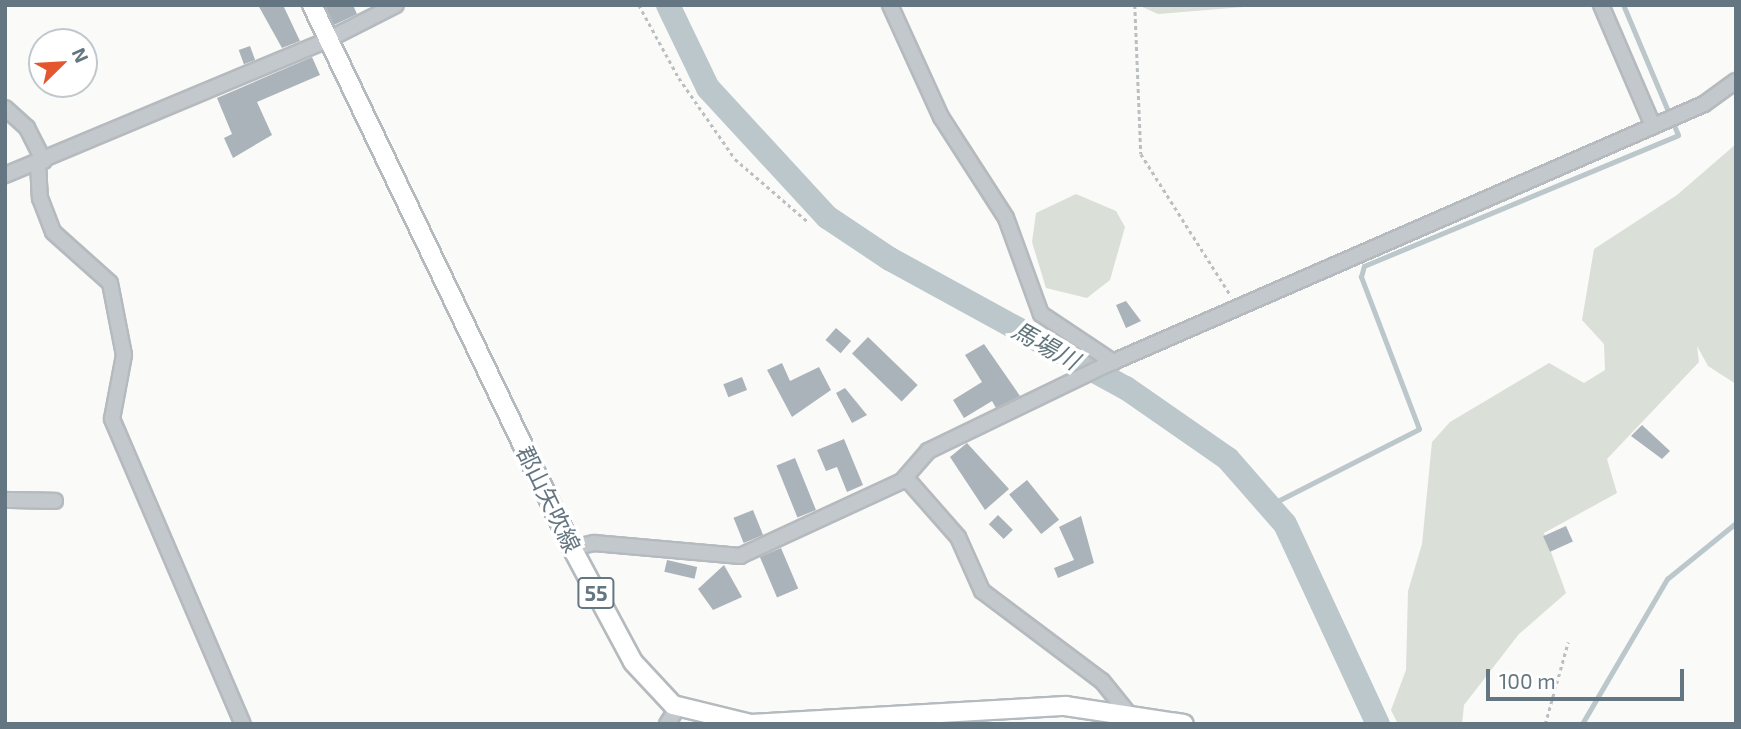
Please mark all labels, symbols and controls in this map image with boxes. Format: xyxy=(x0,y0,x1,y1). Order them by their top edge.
north arrow xyxy=(28,28,98,98)
text: N xyxy=(68,44,94,66)
water label: 馬場川 xyxy=(1008,315,1084,375)
street label: 郡山矢吹線 xyxy=(511,441,587,557)
road number: 55 xyxy=(577,576,615,610)
scale bar xyxy=(1489,656,1687,700)
text: 100 m xyxy=(1499,668,1556,693)

